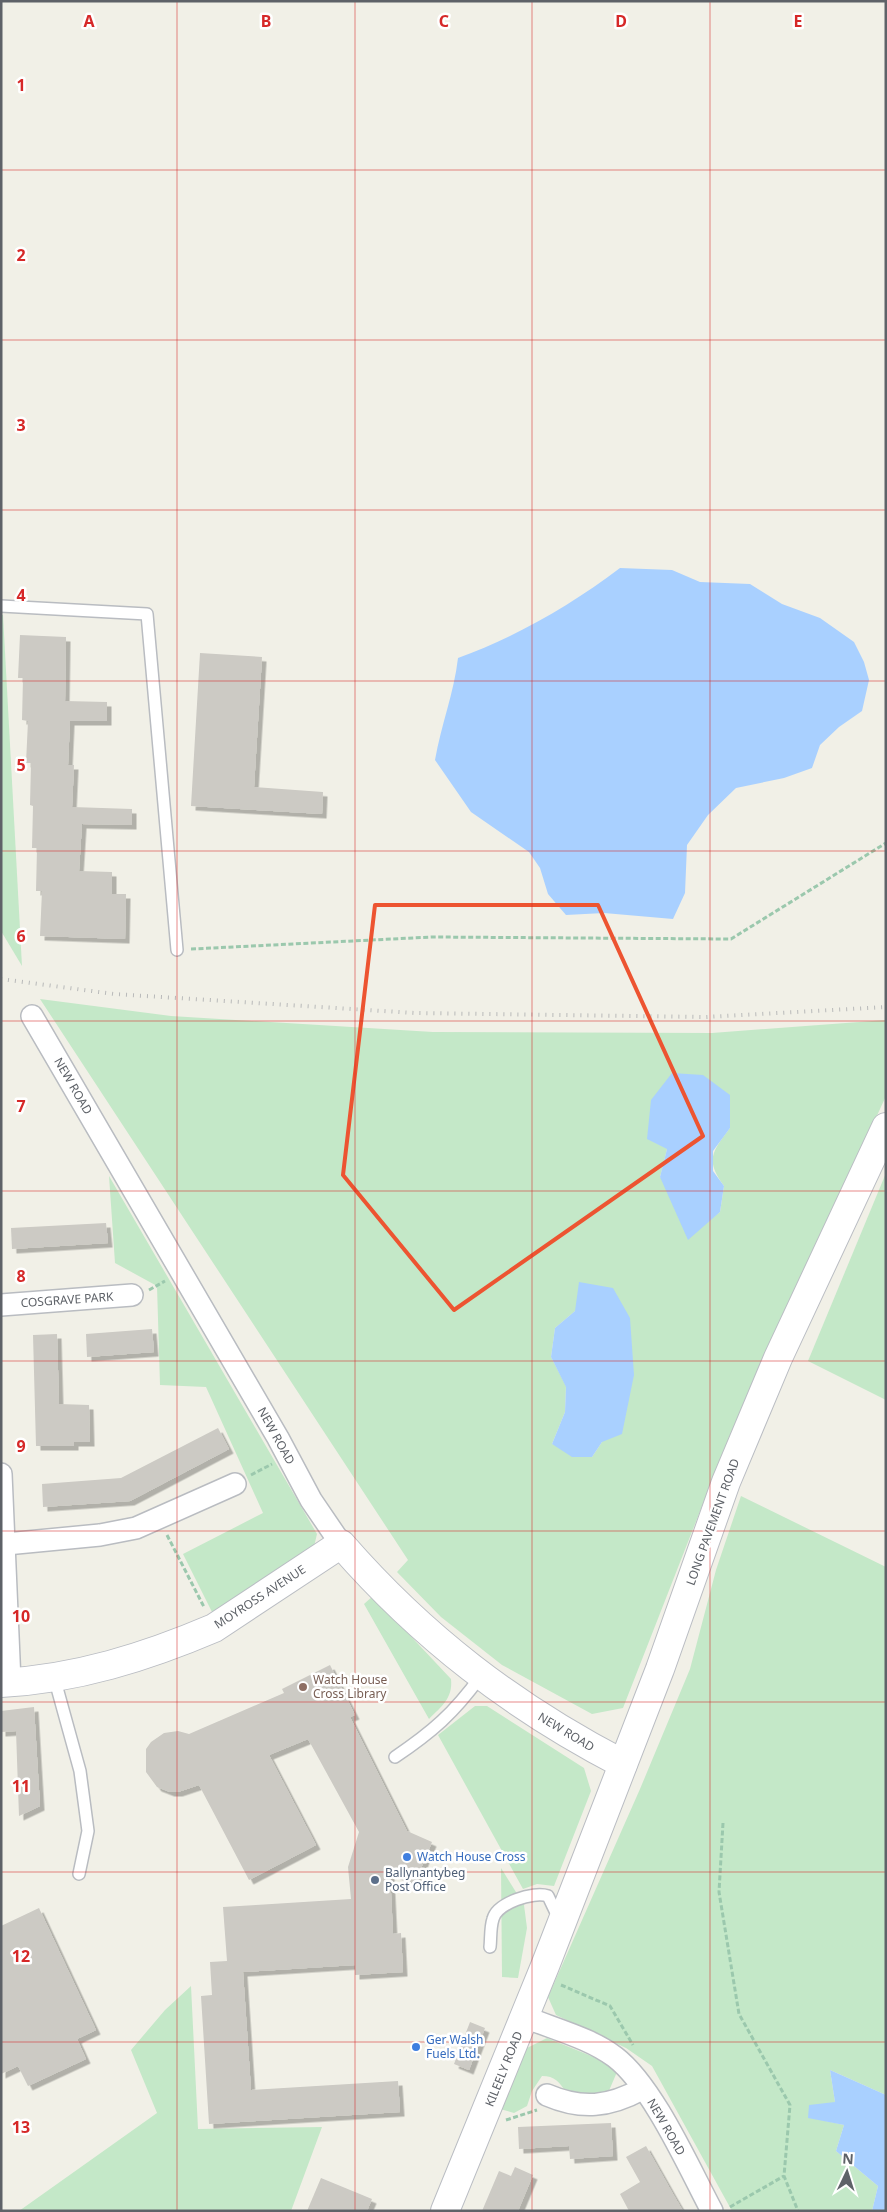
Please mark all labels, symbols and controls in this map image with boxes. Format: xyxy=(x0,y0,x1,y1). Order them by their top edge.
text: A xyxy=(83,10,95,32)
text: B xyxy=(261,10,271,32)
text: C xyxy=(439,10,449,32)
text: D xyxy=(615,10,627,32)
text: E xyxy=(794,10,803,32)
text: 1 xyxy=(16,74,26,96)
text: 2 xyxy=(16,244,26,266)
text: 3 xyxy=(16,414,26,436)
text: 4 xyxy=(16,584,26,606)
text: 5 xyxy=(16,754,26,776)
text: 6 xyxy=(16,925,26,947)
street label: NEW ROAD xyxy=(50,1054,97,1118)
text: 7 xyxy=(16,1095,26,1117)
text: 8 xyxy=(16,1265,26,1287)
street label: COSGRAVE PARK xyxy=(20,1288,114,1311)
street label: NEW ROAD xyxy=(254,1404,299,1468)
text: 9 xyxy=(16,1435,26,1457)
street label: LONG PAVEMENT ROAD xyxy=(682,1456,743,1588)
street label: MOYROSS AVENUE xyxy=(211,1561,309,1632)
text: 10 xyxy=(12,1605,30,1627)
place label: Watch House Cross Library xyxy=(313,1671,388,1702)
marker: Watch House Cross Library xyxy=(297,1681,309,1693)
street label: NEW ROAD xyxy=(535,1708,598,1755)
text: 11 xyxy=(12,1775,30,1797)
place label: Watch House Cross xyxy=(417,1848,526,1865)
marker: Watch House Cross xyxy=(401,1851,413,1863)
place label: Ballynantybeg Post Office xyxy=(385,1864,465,1895)
marker: Ballynantybeg Post Office xyxy=(369,1874,381,1886)
text: 12 xyxy=(12,1945,30,1967)
street label: KILEELY ROAD xyxy=(481,2028,526,2109)
place label: Ger Walsh Fuels Ltd. xyxy=(426,2031,484,2062)
marker: Ger Walsh Fuels Ltd. xyxy=(410,2041,422,2053)
street label: NEW ROAD xyxy=(643,2095,690,2159)
text: 13 xyxy=(12,2116,30,2138)
north arrow xyxy=(822,2147,872,2197)
text: N xyxy=(842,2149,854,2168)

